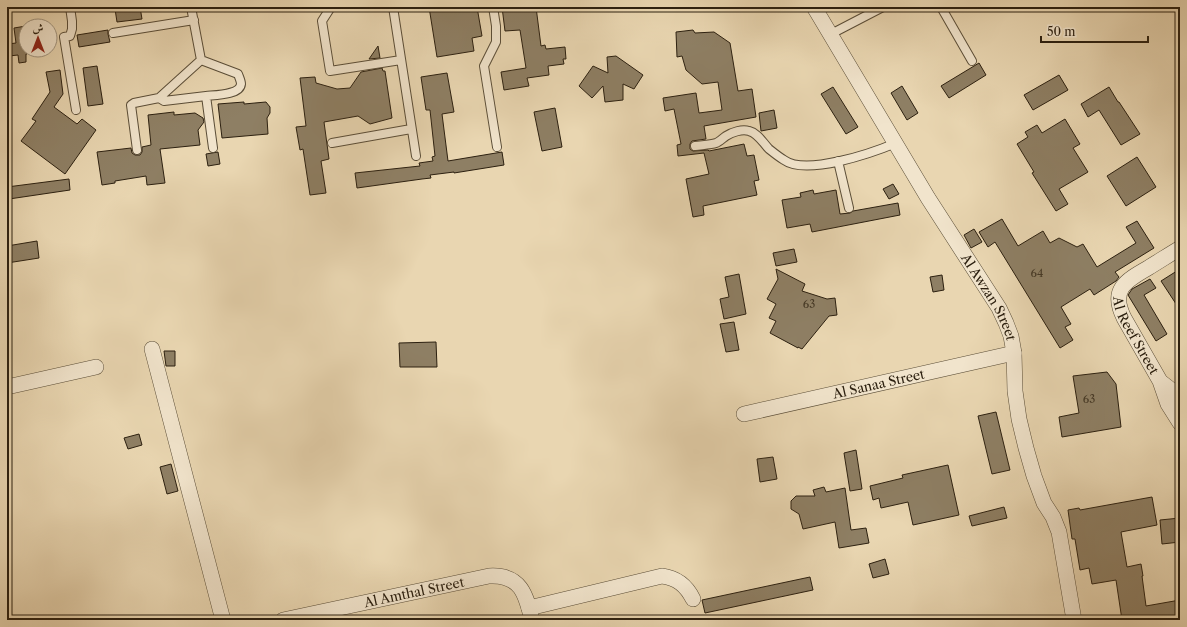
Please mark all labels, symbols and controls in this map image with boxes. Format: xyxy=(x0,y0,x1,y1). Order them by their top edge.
north arrow xyxy=(18,18,58,58)
scale bar xyxy=(1041,18,1148,44)
text: ش xyxy=(33,21,44,35)
text: 50 m xyxy=(1047,24,1076,39)
street label: Al Awzan Street xyxy=(957,250,1020,342)
house number: 64 xyxy=(1031,266,1043,280)
street label: Al Reef Street xyxy=(1110,295,1163,377)
house number: 63 xyxy=(803,297,815,311)
street label: Al Sanaa Street xyxy=(830,365,926,402)
house number: 63 xyxy=(1083,392,1095,406)
street label: Al Amthal Street xyxy=(361,573,466,611)

